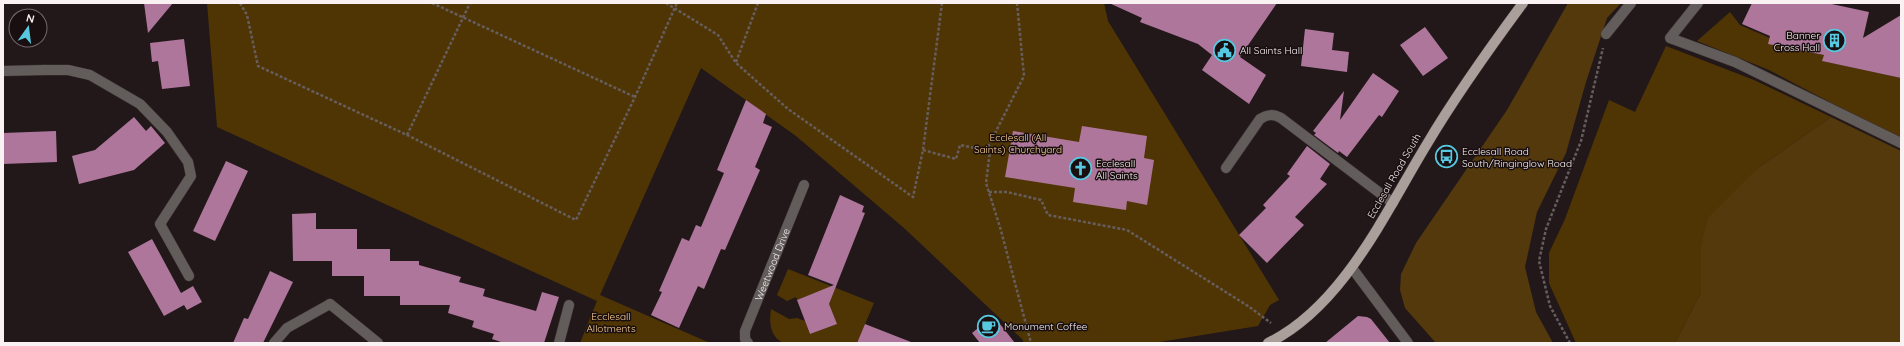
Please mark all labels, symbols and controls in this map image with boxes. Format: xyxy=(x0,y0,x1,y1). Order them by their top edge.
north arrow xyxy=(8,8,48,48)
text: N xyxy=(25,11,36,26)
building icon: Banner Cross Hall xyxy=(1822,28,1848,54)
place label: Banner Cross Hall xyxy=(1774,29,1820,54)
public building icon: All Saints Hall xyxy=(1212,37,1238,63)
place label: All Saints Hall xyxy=(1240,44,1302,57)
park label: Ecclesall (All Saints) Churchyard xyxy=(974,131,1062,156)
street label: Ecclesall Road South xyxy=(1364,131,1424,221)
bus stop icon: Ecclesall Road South/Ringinglow Road xyxy=(1433,144,1459,170)
place label: Ecclesall Road South/Ringinglow Road xyxy=(1462,145,1572,170)
church icon: Ecclesall All Saints xyxy=(1067,156,1093,182)
place label: Ecclesall All Saints xyxy=(1096,157,1138,182)
street label: Weetwood Drive xyxy=(751,226,793,302)
park label: Ecclesall Allotments xyxy=(586,310,636,335)
cafe icon: Monument Coffee xyxy=(975,313,1001,339)
place label: Monument Coffee xyxy=(1004,320,1088,333)

